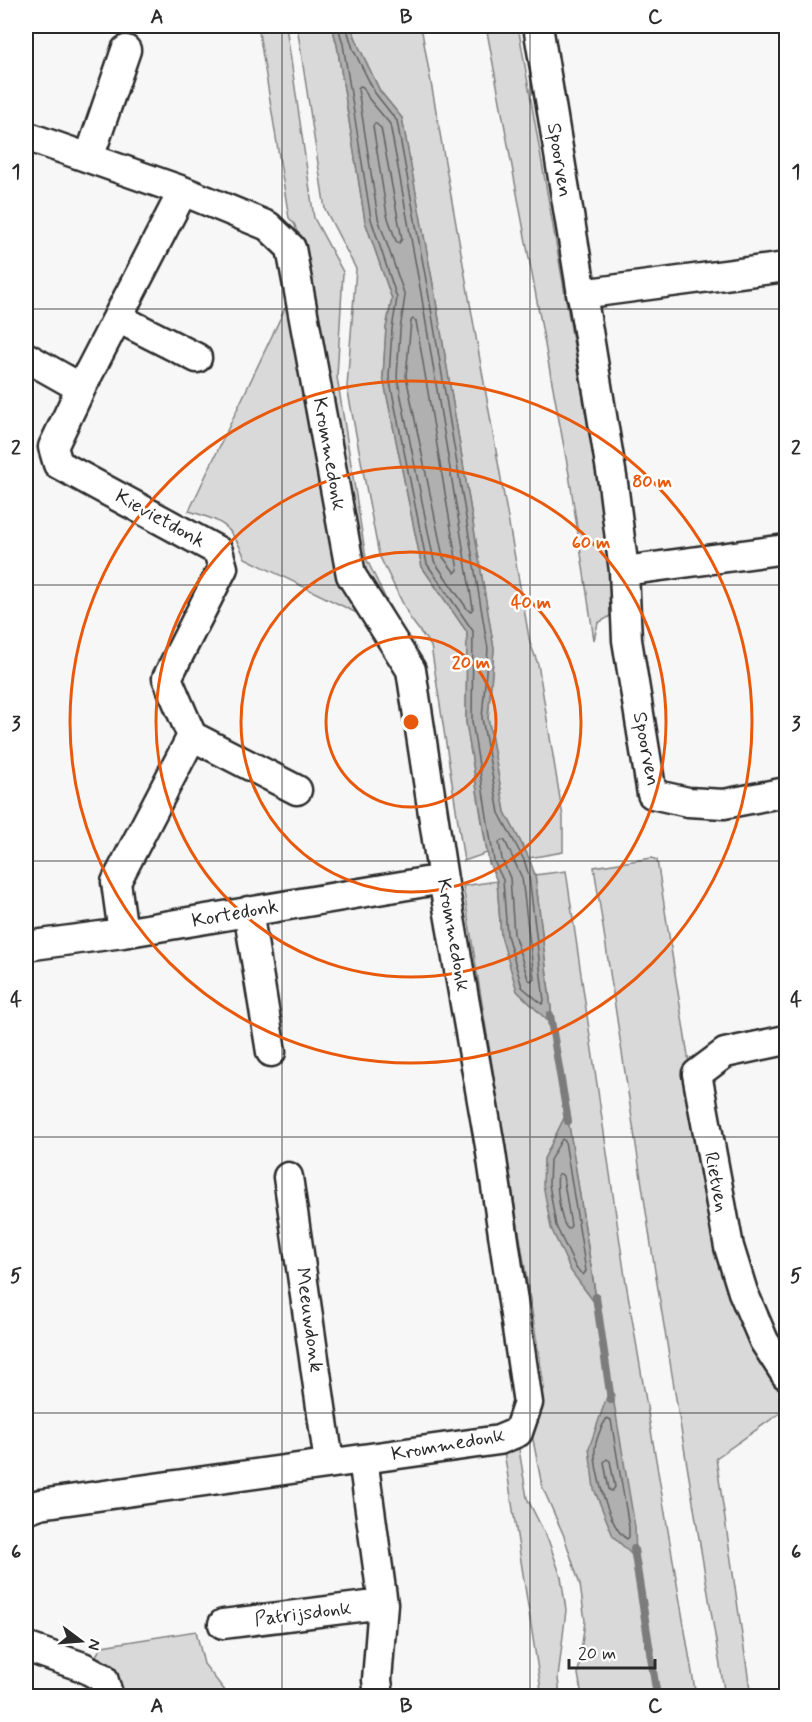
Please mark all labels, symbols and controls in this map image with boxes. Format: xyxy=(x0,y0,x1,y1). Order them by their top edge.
text: A xyxy=(150,4,164,31)
text: B xyxy=(400,4,413,31)
text: C xyxy=(648,4,663,31)
street label: Spoorven xyxy=(540,121,578,199)
text: 1 xyxy=(12,159,20,186)
text: 1 xyxy=(792,159,800,186)
street label: Krommedonk xyxy=(306,395,352,513)
text: 2 xyxy=(11,435,21,462)
text: 2 xyxy=(791,435,801,462)
text: 80 m xyxy=(632,470,672,494)
street label: Kievietdonk xyxy=(110,483,210,555)
text: 60 m xyxy=(572,531,610,555)
text: 40 m xyxy=(511,591,551,615)
text: 20 m xyxy=(452,651,490,675)
street label: Spoorven xyxy=(626,710,666,788)
text: 3 xyxy=(11,711,21,738)
text: 3 xyxy=(791,711,801,738)
centre of rings xyxy=(401,712,421,732)
street label: Krommedonk xyxy=(430,876,476,994)
street label: Kortedonk xyxy=(190,893,280,935)
text: 4 xyxy=(10,987,22,1014)
text: 4 xyxy=(790,987,802,1014)
street label: Rietven xyxy=(697,1150,735,1214)
text: 5 xyxy=(10,1263,22,1290)
text: 5 xyxy=(790,1263,802,1290)
street label: Meeuwdonk xyxy=(288,1266,330,1374)
street label: Krommedonk xyxy=(389,1422,507,1468)
text: 6 xyxy=(11,1539,21,1566)
text: 6 xyxy=(791,1539,801,1566)
street label: Patrijsdonk xyxy=(253,1595,353,1633)
north arrow xyxy=(51,1611,111,1671)
scale bar xyxy=(569,1632,654,1670)
text: N xyxy=(82,1637,106,1653)
text: 20 m xyxy=(578,1642,616,1666)
text: A xyxy=(150,1693,164,1720)
text: B xyxy=(400,1693,413,1720)
text: C xyxy=(648,1693,663,1720)

